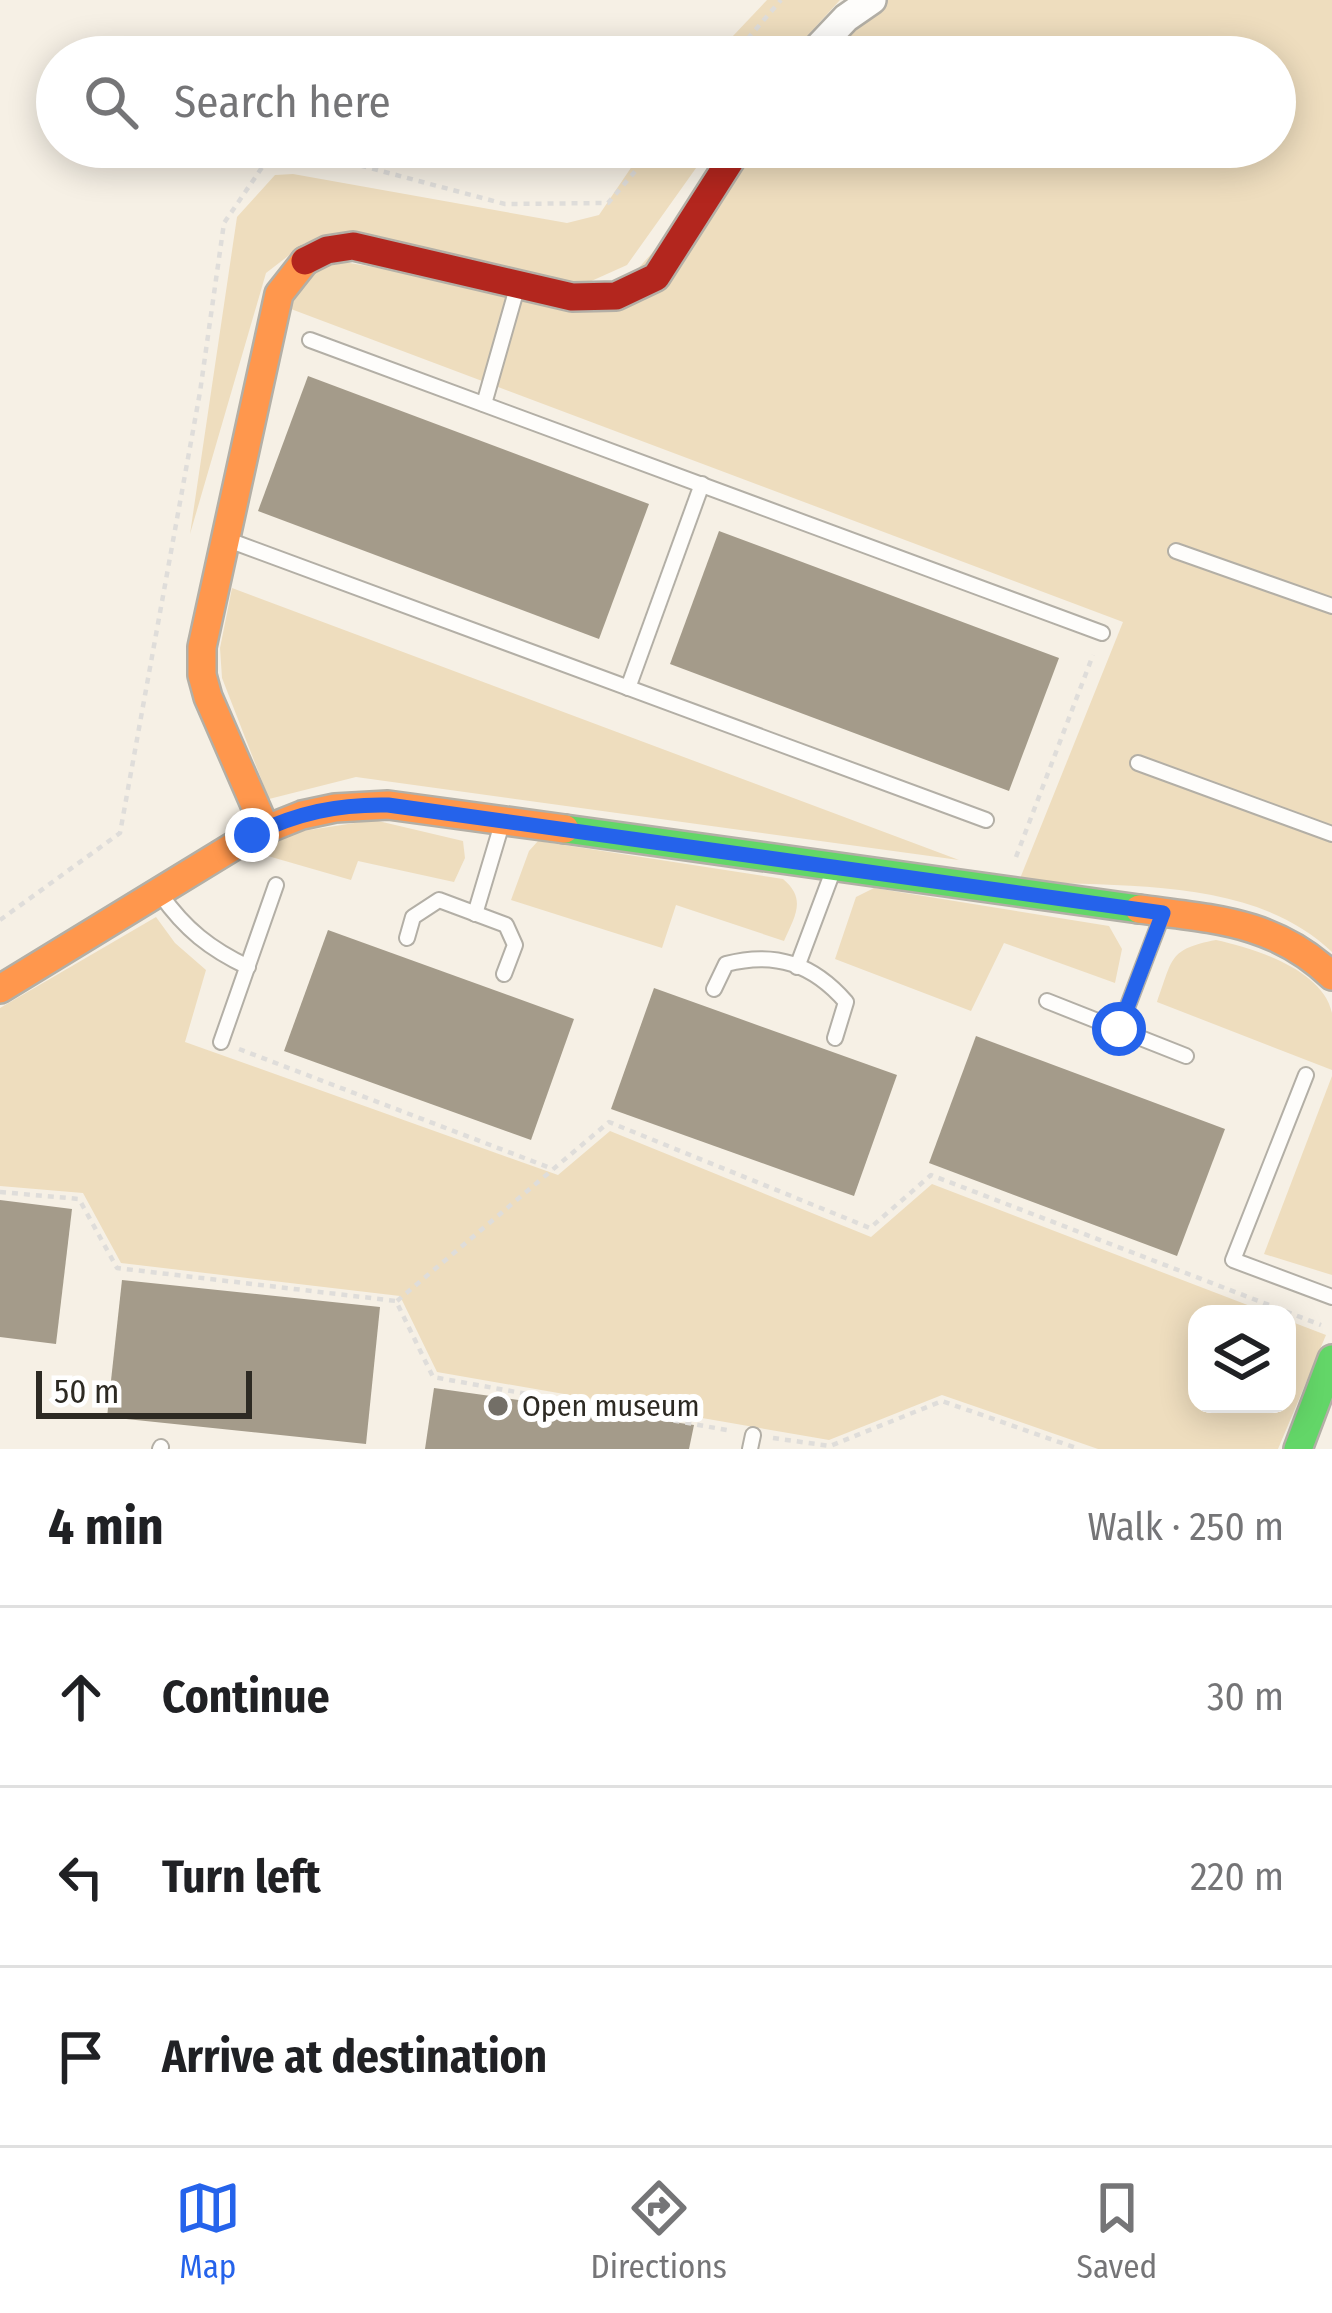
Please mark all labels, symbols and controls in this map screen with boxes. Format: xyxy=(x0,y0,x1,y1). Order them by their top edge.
search box xyxy=(36,36,1296,168)
icon: search xyxy=(78,69,144,135)
text: Search here xyxy=(174,75,391,129)
route end xyxy=(225,808,279,862)
route start xyxy=(1092,1002,1146,1056)
map controls xyxy=(1188,1305,1296,1413)
button: layers xyxy=(1188,1305,1296,1413)
scale bar xyxy=(36,1365,252,1418)
text: 50 m xyxy=(54,1372,119,1412)
place label: Open museum xyxy=(522,1388,700,1424)
marker: Open museum xyxy=(485,1393,511,1419)
text: 4 min xyxy=(48,1496,164,1558)
text: Walk · 250 m xyxy=(1088,1504,1284,1550)
icon: ahead xyxy=(48,1664,114,1730)
text: Continue xyxy=(162,1670,330,1724)
text: 30 m xyxy=(1207,1674,1284,1720)
icon: left xyxy=(48,1844,114,1910)
text: Turn left xyxy=(162,1850,321,1904)
text: 220 m xyxy=(1190,1854,1284,1900)
icon: arrive xyxy=(48,2024,114,2090)
text: Arrive at destination xyxy=(162,2030,547,2084)
tab: Map xyxy=(175,2175,241,2287)
tab: Directions xyxy=(590,2175,727,2287)
tab: Saved xyxy=(1077,2175,1157,2287)

